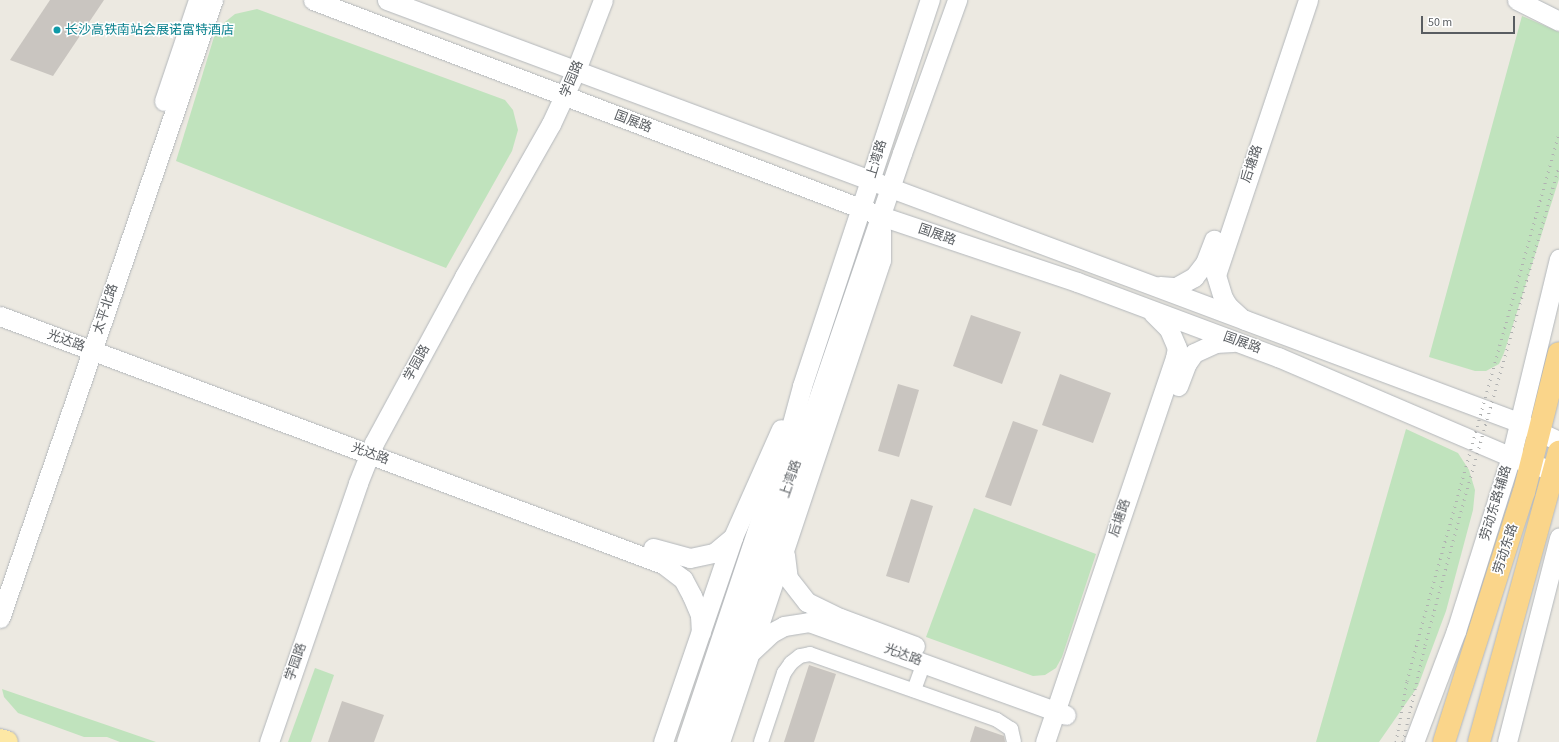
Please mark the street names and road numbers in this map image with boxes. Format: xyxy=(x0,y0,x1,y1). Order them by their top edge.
street label: 学园路 xyxy=(557,58,587,100)
street label: 国展路 xyxy=(612,108,654,136)
street label: 上湾路 xyxy=(864,138,890,180)
street label: 后塘路 xyxy=(1238,143,1266,185)
street label: 国展路 xyxy=(916,221,958,249)
street label: 太平北路 xyxy=(91,282,121,336)
street label: 光达路 xyxy=(45,327,87,355)
street label: 国展路 xyxy=(1221,329,1263,357)
street label: 学园路 xyxy=(401,342,433,384)
street label: 光达路 xyxy=(349,440,391,468)
street label: 上湾路 xyxy=(777,458,805,500)
street label: 劳动东路辅路 xyxy=(1477,463,1515,543)
street label: 后塘路 xyxy=(1106,497,1134,539)
street label: 劳动东路 xyxy=(1491,522,1521,576)
street label: 学园路 xyxy=(282,641,310,683)
street label: 光达路 xyxy=(882,641,924,669)

